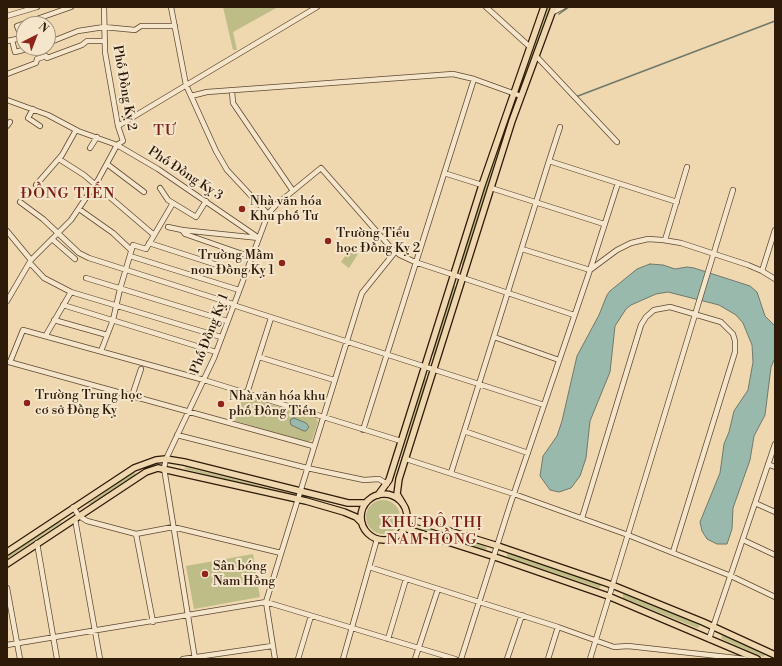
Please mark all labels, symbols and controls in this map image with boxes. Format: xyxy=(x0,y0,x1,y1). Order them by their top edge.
north arrow xyxy=(16,16,56,56)
text: N xyxy=(35,20,51,36)
street label: Phố Đồng Kỵ 2 xyxy=(109,44,139,132)
district label: TƯ xyxy=(153,122,177,140)
street label: Phố Đồng Kỵ 3 xyxy=(145,144,225,204)
district label: ĐỒNG TIẾN xyxy=(21,185,115,203)
place label: Nhà văn hóa Khu phố Tư xyxy=(250,194,322,225)
marker: Nhà văn hóa Khu phố Tư xyxy=(237,204,247,214)
place label: Trường Tiểu học Đồng Kỵ 2 xyxy=(336,226,420,257)
marker: Trường Tiểu học Đồng Kỵ 2 xyxy=(323,236,333,246)
place label: Trường Mầm non Đồng Kỵ 1 xyxy=(190,248,274,279)
marker: Trường Mầm non Đồng Kỵ 1 xyxy=(277,258,287,268)
street label: Phố Đồng Kỵ 1 xyxy=(188,292,232,376)
place label: Trường Trung học cơ sở Đồng Kỵ xyxy=(35,388,142,419)
place label: Nhà văn hóa khu phố Đông Tiến xyxy=(229,389,325,420)
marker: Trường Trung học cơ sở Đồng Kỵ xyxy=(22,398,32,408)
marker: Nhà văn hóa khu phố Đông Tiến xyxy=(216,399,226,409)
district label: KHU ĐÔ THỊ NAM HỒNG xyxy=(381,514,483,549)
place label: Sân bóng Nam Hồng xyxy=(213,559,275,590)
marker: Sân bóng Nam Hồng xyxy=(200,569,210,579)

